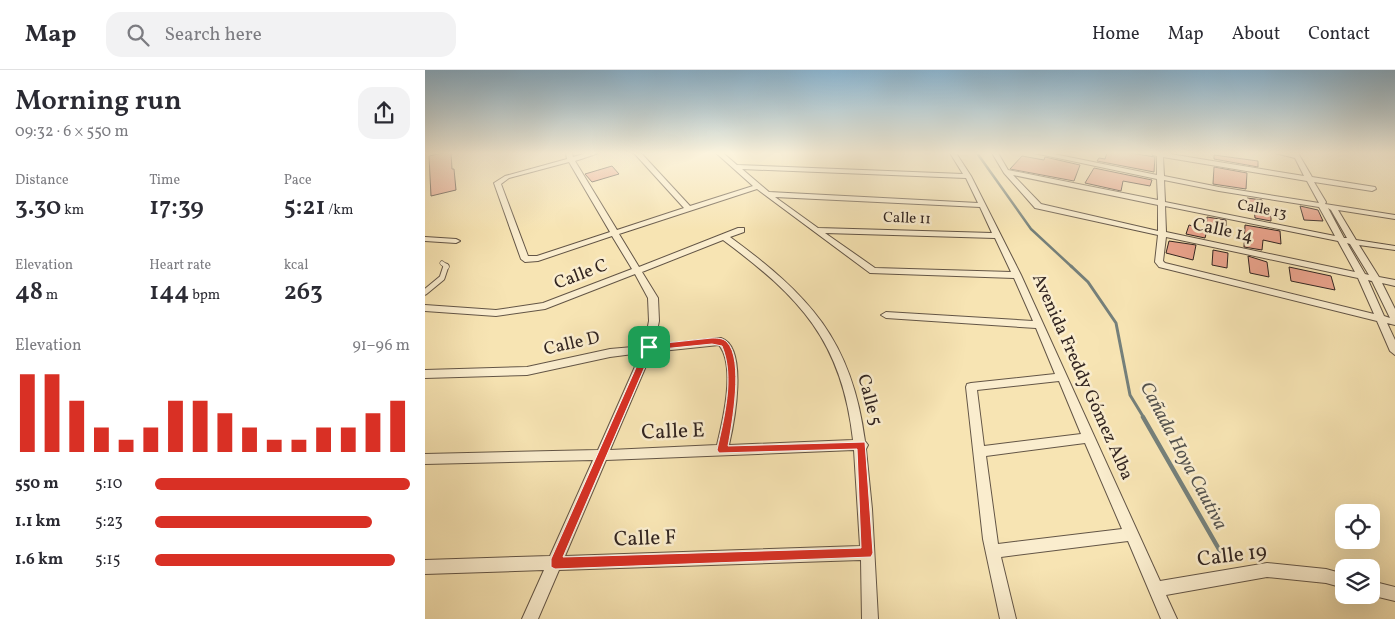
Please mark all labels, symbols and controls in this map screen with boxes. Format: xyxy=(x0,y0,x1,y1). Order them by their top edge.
search box xyxy=(106,12,456,57)
text: Map xyxy=(25,18,76,52)
icon: search xyxy=(124,21,152,49)
text: Search here xyxy=(164,22,262,48)
text: Home xyxy=(1092,22,1140,47)
text: Map xyxy=(1168,22,1204,47)
text: About xyxy=(1232,22,1280,47)
text: Contact xyxy=(1308,22,1370,47)
text: Morning run xyxy=(15,82,182,121)
button: share xyxy=(358,87,410,139)
text: 09:32 · 6 × 550 m xyxy=(15,121,129,143)
text: Distance xyxy=(15,171,69,190)
text: Time xyxy=(149,171,180,190)
text: Pace xyxy=(284,171,312,190)
text: 3.30 xyxy=(15,190,61,225)
text: 17:39 xyxy=(149,190,204,225)
text: 5:21 xyxy=(284,190,325,225)
street label: Calle 13 xyxy=(1236,195,1288,225)
text: km xyxy=(61,201,84,220)
text: /km xyxy=(325,201,353,220)
street label: Calle 11 xyxy=(883,208,931,230)
street label: Calle 14 xyxy=(1190,212,1256,250)
street label: Calle C xyxy=(551,253,611,297)
text: Elevation xyxy=(15,256,73,275)
text: Heart rate xyxy=(149,256,211,275)
text: kcal xyxy=(284,256,309,275)
street label: Avenida Freddy Gómez Alba xyxy=(1025,270,1139,484)
text: 48 xyxy=(15,275,43,310)
text: 144 xyxy=(149,275,189,310)
text: 263 xyxy=(284,275,323,310)
text: m xyxy=(43,286,58,305)
text: bpm xyxy=(189,286,220,305)
street label: Calle D xyxy=(542,325,602,363)
pin xyxy=(628,326,670,368)
icon: arrive xyxy=(635,333,663,361)
text: Elevation xyxy=(15,335,82,357)
text: 91–96 m xyxy=(353,335,410,357)
street label: Calle 5 xyxy=(850,372,888,428)
water label: Cañada Hoya Cautiva xyxy=(1133,377,1233,535)
street label: Calle E xyxy=(641,416,705,448)
text: 550 m xyxy=(15,473,59,495)
text: 5:10 xyxy=(95,473,122,495)
map controls xyxy=(1335,504,1380,604)
button: locate xyxy=(1335,504,1380,549)
text: 1.1 km xyxy=(15,511,61,533)
text: 5:23 xyxy=(95,511,123,533)
street label: Calle F xyxy=(613,523,677,555)
street label: Calle 19 xyxy=(1196,537,1269,575)
text: 1.6 km xyxy=(15,549,63,571)
text: 5:15 xyxy=(95,549,120,571)
button: layers xyxy=(1335,559,1380,604)

